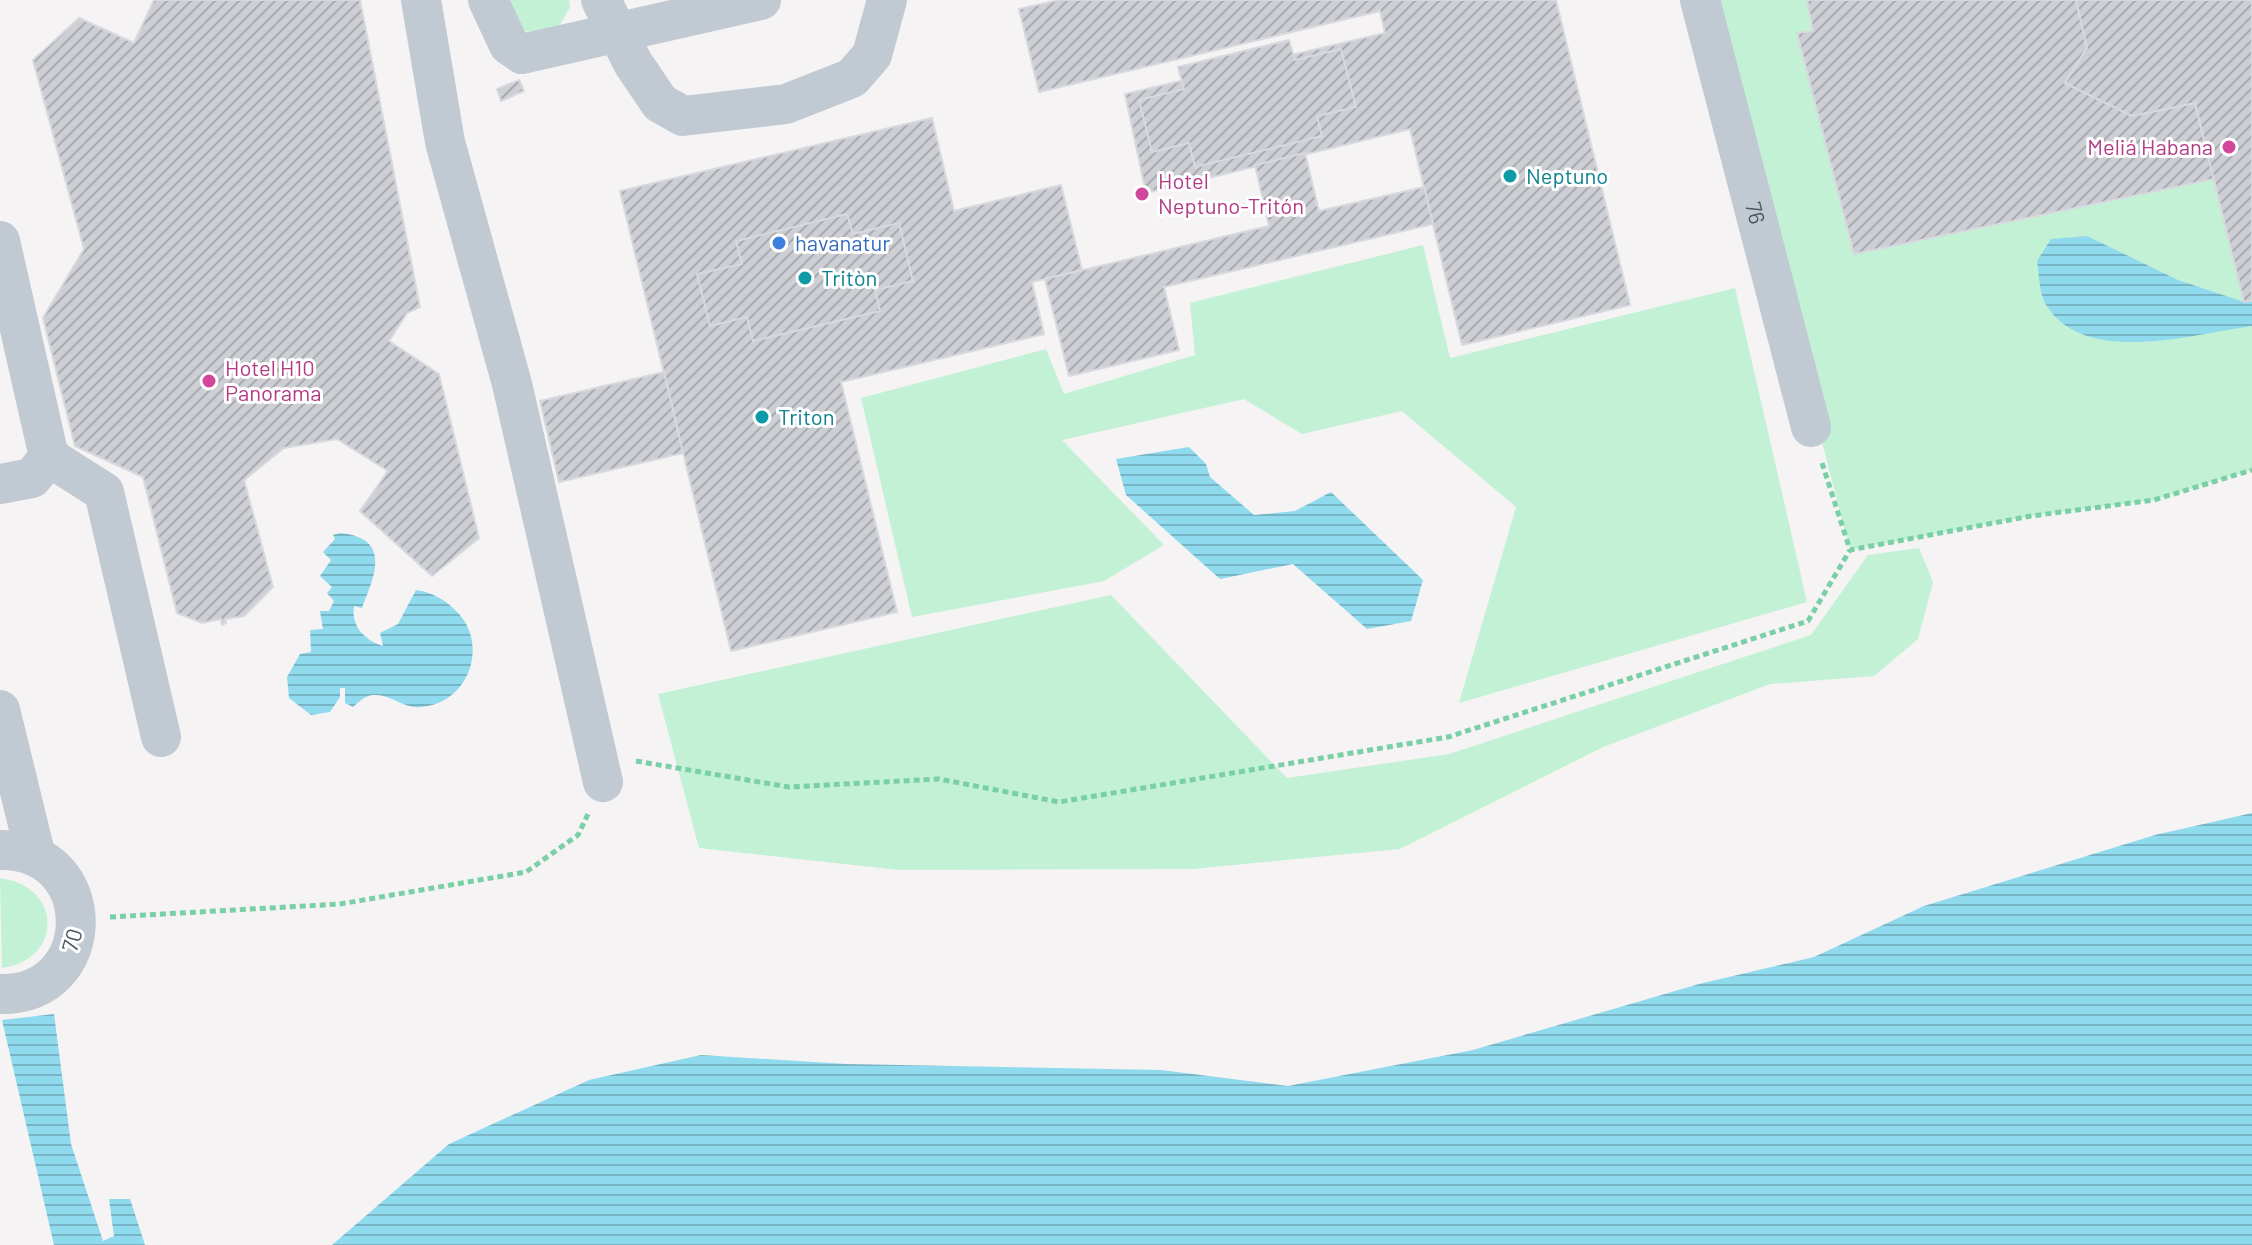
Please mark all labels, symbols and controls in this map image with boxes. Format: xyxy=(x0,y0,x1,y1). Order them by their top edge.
place label: Meliá Habana xyxy=(2087,133,2213,159)
marker: Meliá Habana xyxy=(2220,138,2238,156)
place label: Neptuno xyxy=(1526,162,1608,188)
place label: Hotel Neptuno-Tritón xyxy=(1158,167,1304,218)
marker: Neptuno xyxy=(1501,167,1519,185)
marker: Hotel Neptuno-Tritón xyxy=(1133,185,1151,203)
street label: 76 xyxy=(1741,199,1772,226)
place label: havanatur xyxy=(795,229,890,255)
marker: havanatur xyxy=(770,234,788,252)
place label: Tritòn xyxy=(821,264,877,290)
marker: Tritòn xyxy=(796,269,814,287)
place label: Hotel H10 Panorama xyxy=(225,354,322,405)
marker: Hotel H10 Panorama xyxy=(200,372,218,390)
place label: Triton xyxy=(778,403,835,429)
marker: Triton xyxy=(753,408,771,426)
street label: 70 xyxy=(55,925,87,954)

